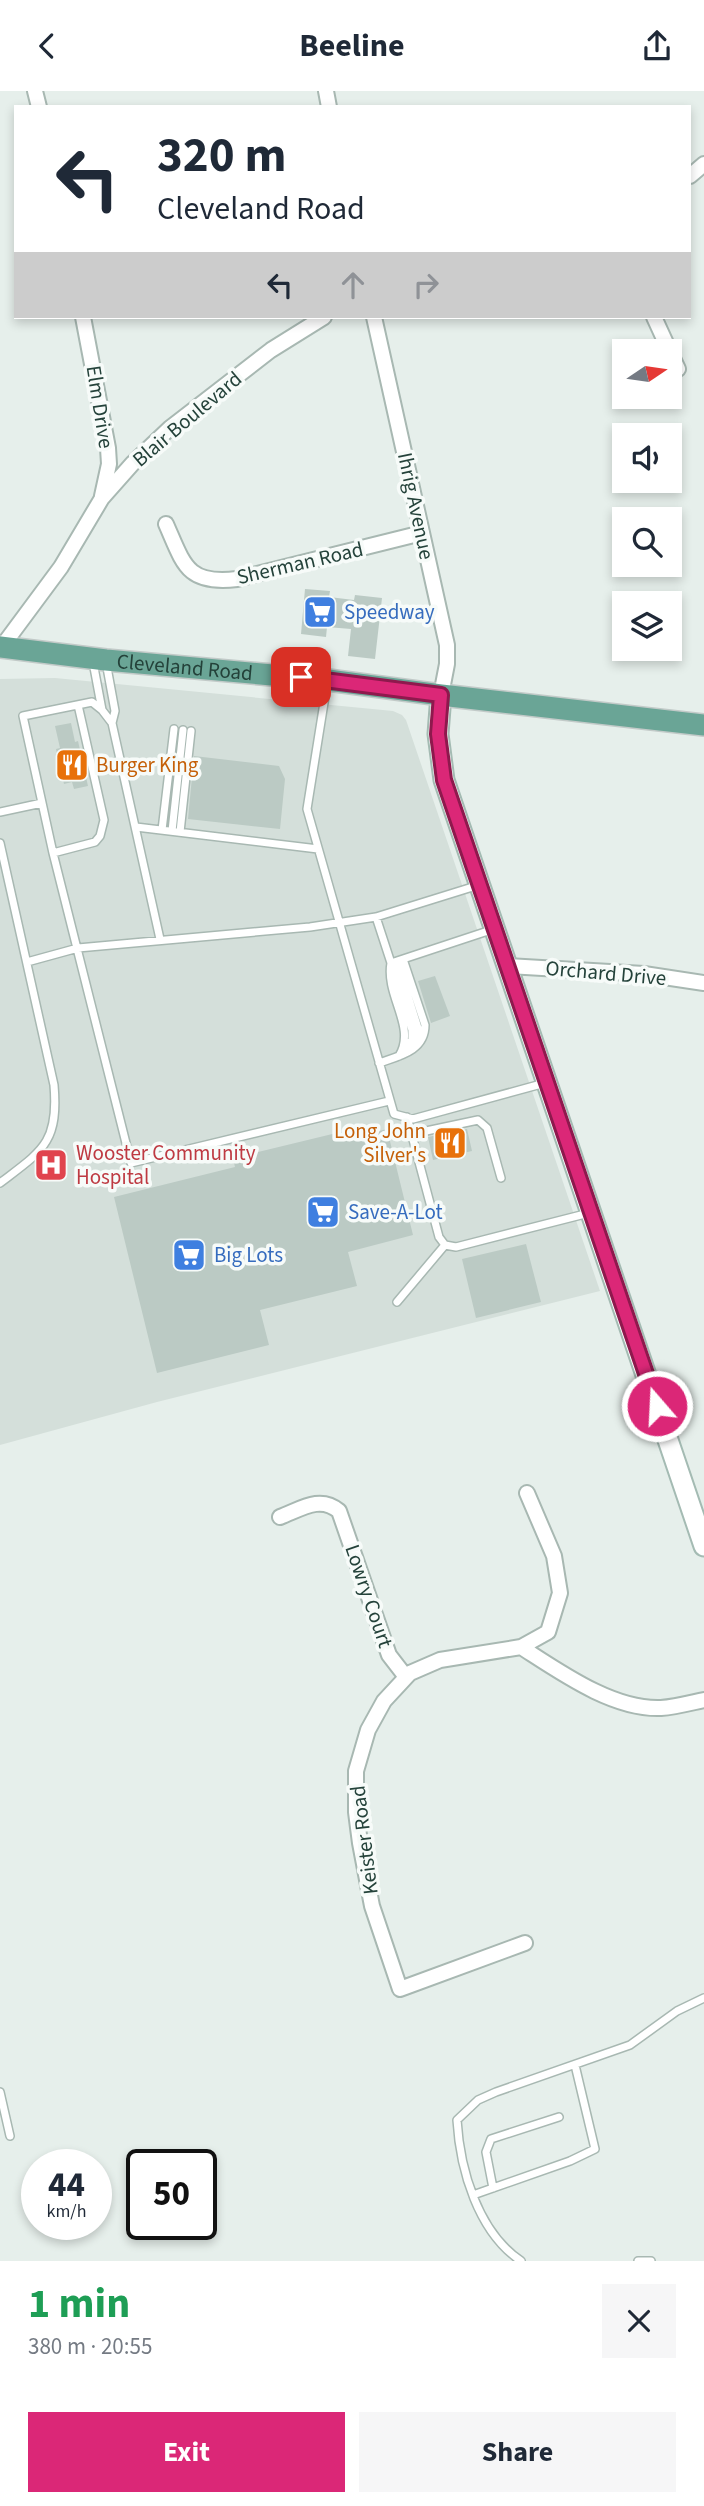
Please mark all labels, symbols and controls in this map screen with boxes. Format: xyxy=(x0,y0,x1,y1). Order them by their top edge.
text: Beeline xyxy=(299,23,405,69)
icon: back xyxy=(28,27,66,65)
icon: share xyxy=(638,27,676,65)
text: 320 m xyxy=(157,121,286,191)
icon: left xyxy=(42,133,133,224)
text: Cleveland Road xyxy=(157,186,365,232)
icon: left xyxy=(261,266,299,304)
icon: ahead xyxy=(334,266,372,304)
icon: right xyxy=(407,266,445,304)
north arrow xyxy=(612,339,682,409)
map controls xyxy=(612,339,682,661)
street label: Elm Drive xyxy=(79,363,121,451)
street label: Blair Boulevard xyxy=(126,364,248,474)
button: sound xyxy=(612,423,682,493)
street label: Ihrig Avenue xyxy=(390,450,442,562)
button: search xyxy=(612,507,682,577)
street label: Sherman Road xyxy=(234,534,366,592)
button: layers xyxy=(612,591,682,661)
supermarket icon: Speedway xyxy=(301,593,339,631)
place label: Speedway xyxy=(344,597,435,627)
street label: Cleveland Road xyxy=(116,646,254,688)
pin xyxy=(271,647,331,707)
icon: arrive xyxy=(282,658,320,696)
restaurant icon: Burger King xyxy=(53,746,91,784)
place label: Burger King xyxy=(96,750,199,780)
street label: Orchard Drive xyxy=(544,953,668,993)
place label: Long John Silver's xyxy=(334,1116,426,1170)
restaurant icon: Long John Silver's xyxy=(431,1124,469,1162)
place label: Wooster Community Hospital xyxy=(76,1138,256,1192)
hospital icon: Wooster Community Hospital xyxy=(32,1146,70,1184)
supermarket icon: Save-A-Lot xyxy=(304,1193,342,1231)
place label: Save-A-Lot xyxy=(348,1197,443,1227)
supermarket icon: Big Lots xyxy=(170,1236,208,1274)
place label: Big Lots xyxy=(214,1240,283,1270)
position arrow xyxy=(620,1369,694,1443)
street label: Lowry Court xyxy=(337,1540,401,1652)
street label: Keister Road xyxy=(342,1784,386,1896)
speed limit sign: 50 xyxy=(126,2149,217,2240)
text: 44 xyxy=(48,2160,85,2210)
text: km/h xyxy=(47,2199,86,2224)
text: 1 min xyxy=(28,2274,130,2334)
button: close xyxy=(602,2284,676,2358)
text: 380 m · 20:55 xyxy=(28,2330,152,2363)
button: Exit xyxy=(28,2412,345,2492)
button: Share xyxy=(359,2412,676,2492)

